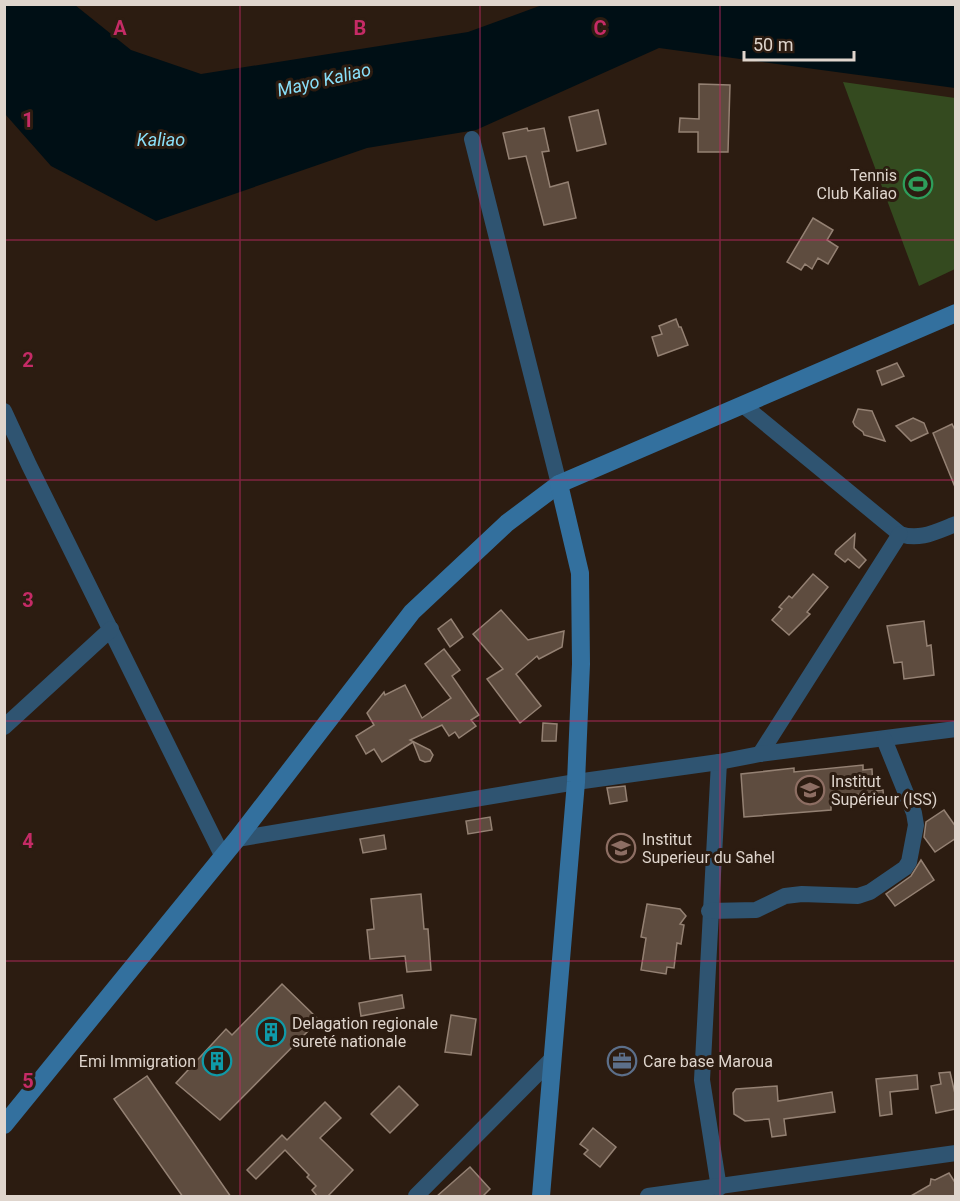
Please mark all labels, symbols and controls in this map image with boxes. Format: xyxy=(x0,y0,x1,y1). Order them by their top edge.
text: A xyxy=(113,16,127,40)
text: B xyxy=(354,16,366,40)
text: C xyxy=(593,16,607,40)
scale bar xyxy=(744,24,854,62)
text: 50 m xyxy=(753,34,793,55)
water label: Mayo Kaliao xyxy=(275,59,373,100)
text: 1 xyxy=(22,108,34,132)
water label: Kaliao xyxy=(137,129,185,150)
place label: Tennis Club Kaliao xyxy=(817,166,897,203)
sports icon: Tennis Club Kaliao xyxy=(902,168,934,200)
text: 2 xyxy=(22,348,34,372)
text: 3 xyxy=(22,588,34,612)
place label: Institut Supérieur (ISS) xyxy=(831,772,937,809)
school or university icon: Institut Supérieur (ISS) xyxy=(794,774,826,806)
text: 4 xyxy=(22,829,34,853)
place label: Institut Superieur du Sahel xyxy=(642,830,775,867)
school or university icon: Institut Superieur du Sahel xyxy=(605,832,637,864)
place label: Delagation regionale sureté nationale xyxy=(292,1014,438,1051)
building icon: Delagation regionale sureté nationale xyxy=(255,1016,287,1048)
building icon: Emi Immigration xyxy=(201,1045,233,1077)
office icon: Care base Maroua xyxy=(606,1045,638,1077)
place label: Emi Immigration xyxy=(79,1052,196,1071)
place label: Care base Maroua xyxy=(643,1052,773,1071)
text: 5 xyxy=(22,1069,34,1093)

